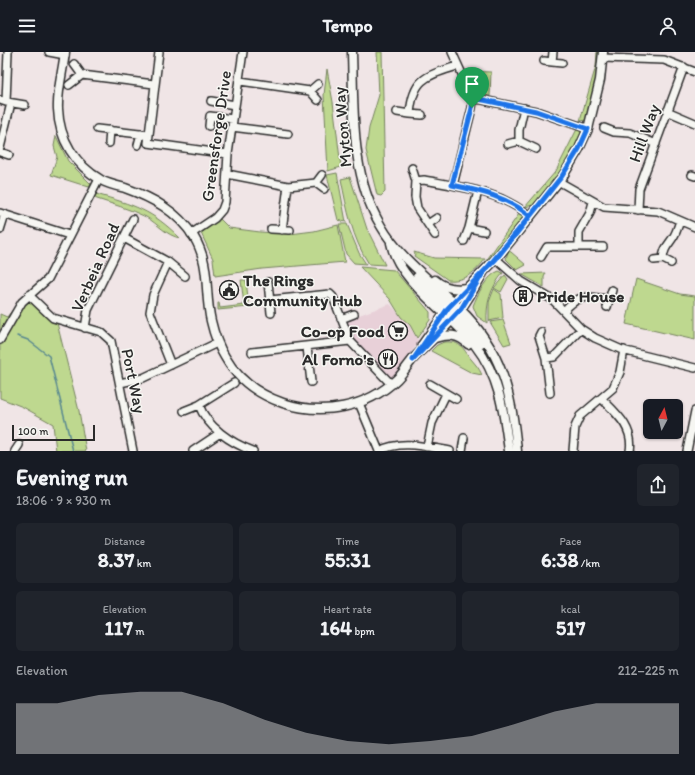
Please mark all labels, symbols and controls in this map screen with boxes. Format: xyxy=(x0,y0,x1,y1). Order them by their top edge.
icon: menu xyxy=(16,15,38,37)
text: Tempo xyxy=(322,15,373,37)
icon: person xyxy=(657,15,679,37)
pin xyxy=(455,67,489,108)
street label: Greensforge Drive xyxy=(197,69,235,203)
icon: arrive xyxy=(461,73,483,95)
street label: Myton Way xyxy=(329,86,355,168)
street label: Hill Way xyxy=(624,101,664,165)
street label: Verbeia Road xyxy=(67,219,124,315)
place label: The Rings Community Hub xyxy=(242,270,362,311)
public building icon: The Rings Community Hub xyxy=(218,279,240,301)
building icon: Pride House xyxy=(512,285,534,307)
place label: Pride House xyxy=(537,286,624,306)
supermarket icon: Co-op Food xyxy=(387,320,409,342)
place label: Co-op Food xyxy=(301,321,385,342)
street label: Port Way xyxy=(117,347,151,415)
restaurant icon: Al Forno's xyxy=(377,348,399,370)
place label: Al Forno's xyxy=(301,349,374,369)
north arrow xyxy=(643,399,683,439)
map controls xyxy=(643,399,683,439)
scale bar xyxy=(12,423,95,442)
text: 100 m xyxy=(18,425,48,438)
text: Evening run xyxy=(16,464,128,491)
button: share xyxy=(637,464,679,506)
text: 18:06 · 9 × 930 m xyxy=(16,493,111,508)
text: Distance xyxy=(104,535,145,548)
text: Time xyxy=(336,535,359,548)
text: Pace xyxy=(559,535,582,548)
text: 8.37 xyxy=(98,548,134,572)
text: 55:31 xyxy=(324,548,371,572)
text: 6:38 xyxy=(541,548,578,572)
text: km xyxy=(134,557,151,570)
text: /km xyxy=(578,557,600,570)
text: Elevation xyxy=(103,603,146,616)
text: Heart rate xyxy=(323,603,372,616)
text: kcal xyxy=(561,603,580,616)
text: 117 xyxy=(104,616,133,640)
text: 164 xyxy=(320,616,352,640)
text: 517 xyxy=(556,616,585,640)
text: m xyxy=(133,625,145,638)
text: bpm xyxy=(352,625,375,638)
text: Elevation xyxy=(16,663,68,678)
text: 212–225 m xyxy=(618,663,679,678)

